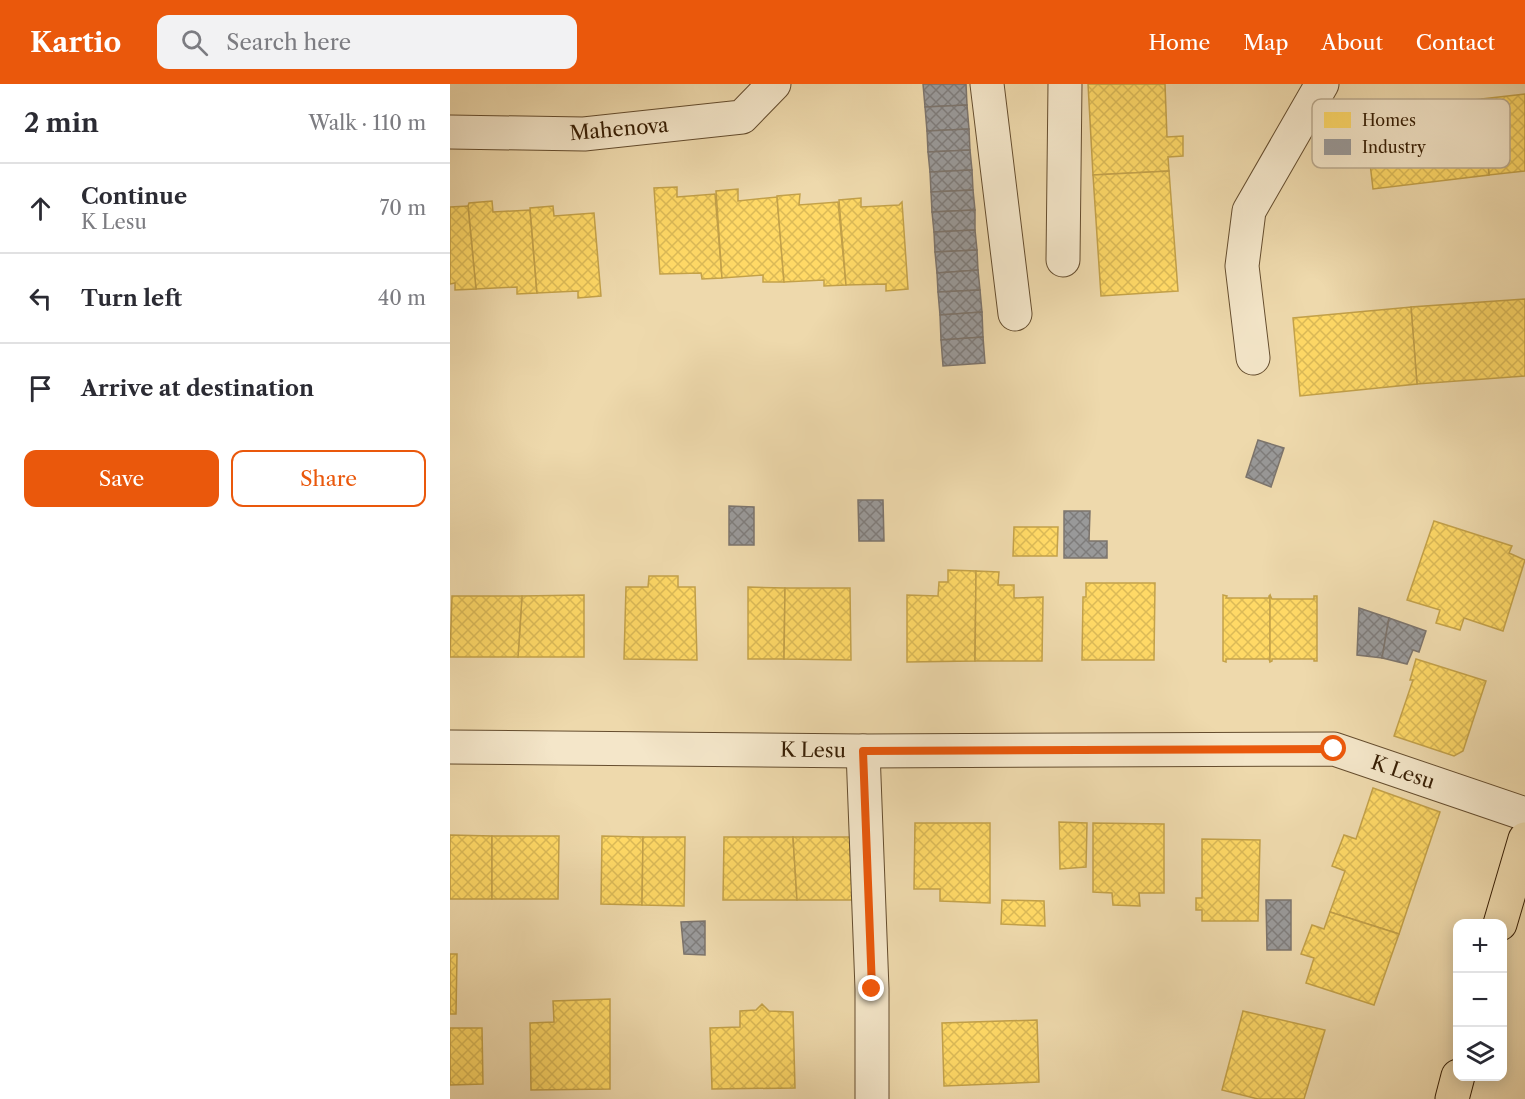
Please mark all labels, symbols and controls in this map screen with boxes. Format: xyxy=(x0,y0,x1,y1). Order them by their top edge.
search box xyxy=(157,15,577,69)
text: Kartio xyxy=(30,25,121,59)
icon: search xyxy=(178,26,211,59)
text: Search here xyxy=(226,29,351,56)
text: Home xyxy=(1149,30,1210,55)
text: Map xyxy=(1243,30,1288,55)
text: About xyxy=(1321,30,1383,55)
text: Contact xyxy=(1416,30,1495,55)
legend xyxy=(1312,99,1510,168)
text: 2 min xyxy=(24,107,99,139)
text: Homes xyxy=(1362,110,1416,130)
text: Walk · 110 m xyxy=(309,111,426,135)
street label: Mahenova xyxy=(568,113,670,145)
text: Industry xyxy=(1362,137,1427,157)
text: Continue xyxy=(81,183,187,210)
icon: ahead xyxy=(24,192,57,225)
text: 70 m xyxy=(380,196,426,220)
text: K Lesu xyxy=(81,210,147,234)
icon: left xyxy=(24,282,57,315)
text: Turn left xyxy=(81,285,182,312)
text: 40 m xyxy=(378,286,426,310)
icon: arrive xyxy=(24,372,57,405)
text: Arrive at destination xyxy=(81,375,314,402)
button: Save xyxy=(24,450,219,507)
button: Share xyxy=(231,450,426,507)
route start xyxy=(1320,735,1346,761)
street label: K Lesu xyxy=(780,737,846,763)
street label: K Lesu xyxy=(1368,750,1438,794)
map controls xyxy=(1453,919,1507,1081)
button: + xyxy=(1453,919,1507,973)
button: − xyxy=(1453,973,1507,1027)
route end xyxy=(858,975,884,1001)
button: layers xyxy=(1453,1027,1507,1081)

